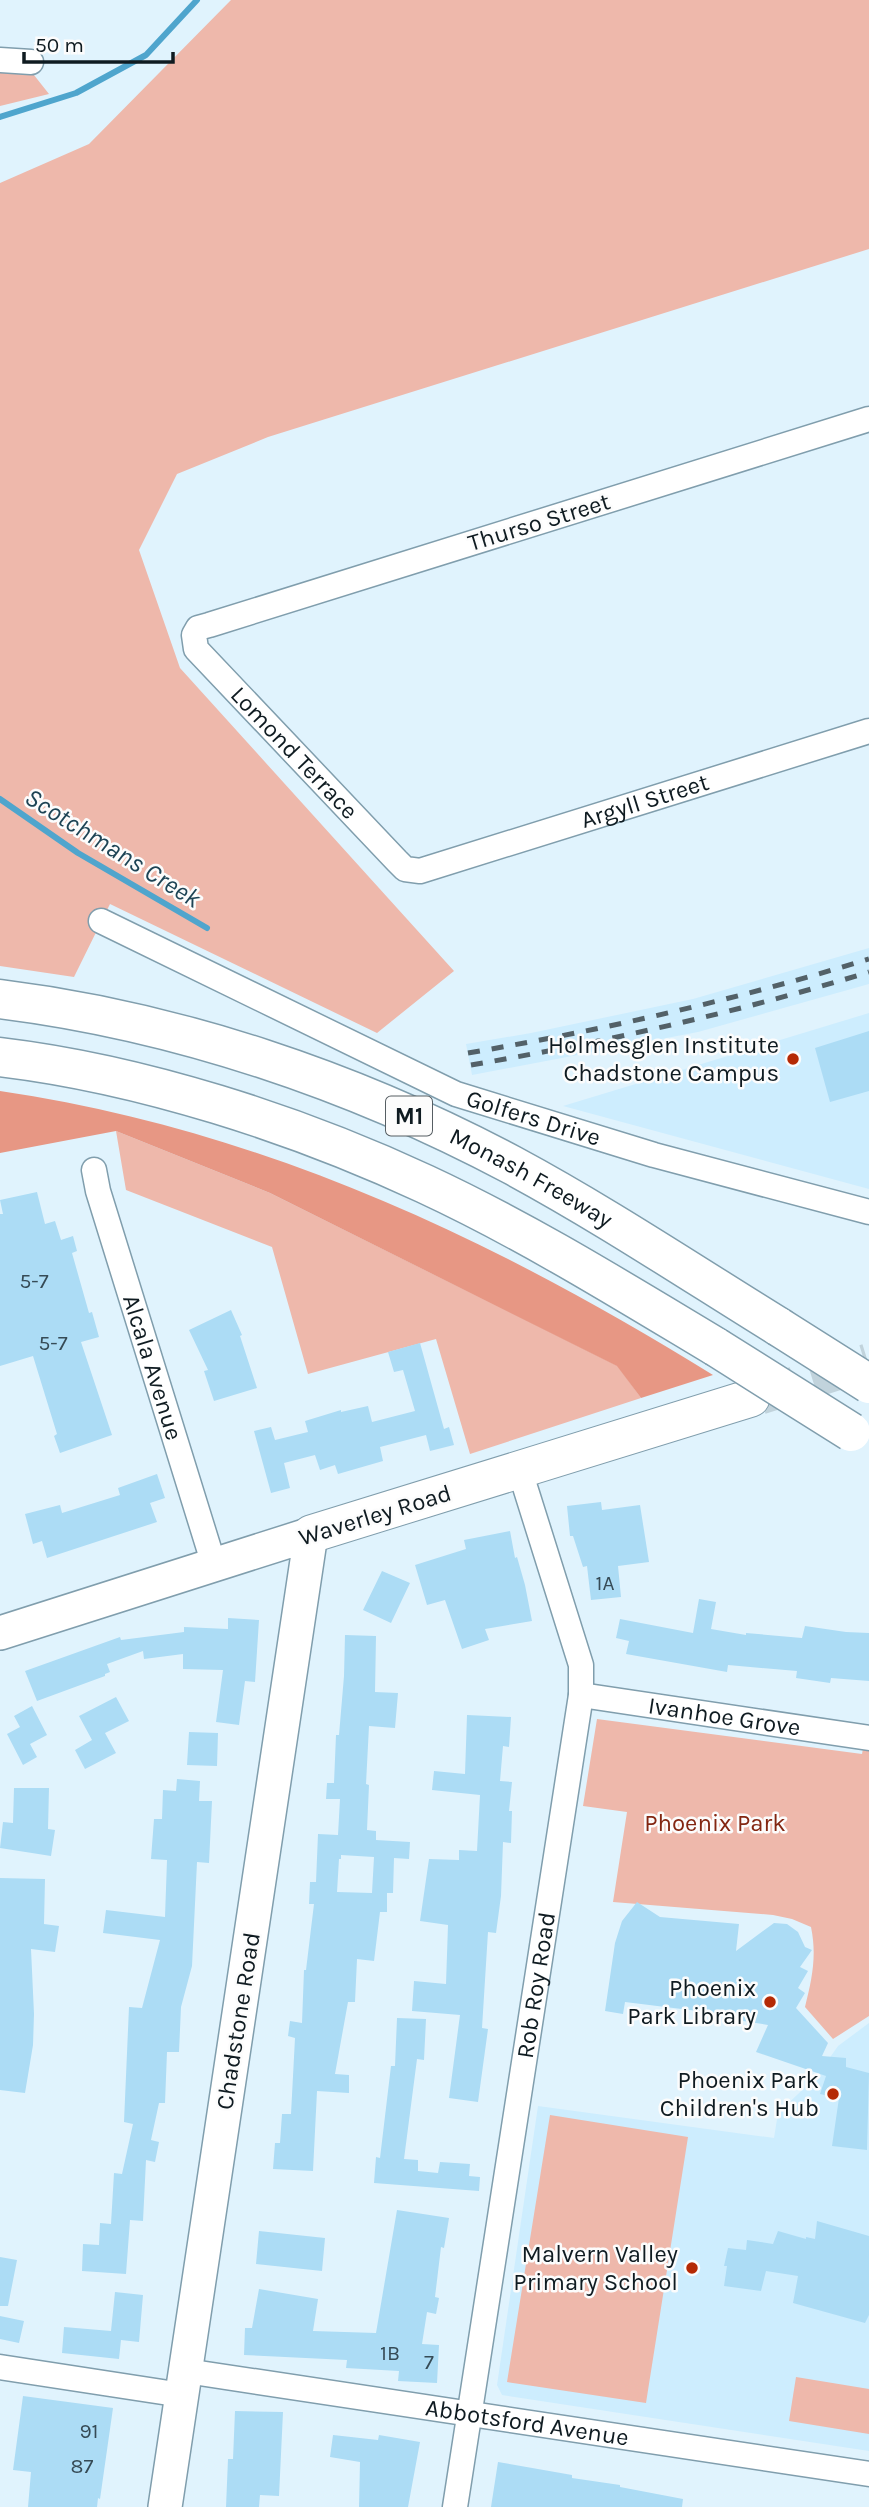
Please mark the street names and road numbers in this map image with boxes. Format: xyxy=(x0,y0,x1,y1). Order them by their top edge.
street label: Thurso Street xyxy=(465,487,613,557)
street label: Lomond Terrace xyxy=(225,681,364,825)
street label: Argyll Street xyxy=(577,768,712,834)
street label: Golfers Drive xyxy=(463,1084,604,1152)
road number: M1 xyxy=(386,1096,432,1135)
street label: Monash Freeway xyxy=(445,1122,618,1234)
street label: Alcala Avenue xyxy=(117,1291,188,1444)
street label: Waverley Road xyxy=(295,1478,455,1552)
street label: Ivanhoe Grove xyxy=(646,1691,803,1742)
street label: Rob Roy Road xyxy=(511,1910,561,2060)
street label: Chadstone Road xyxy=(210,1930,266,2112)
street label: Abbotsford Avenue xyxy=(424,2393,631,2452)

